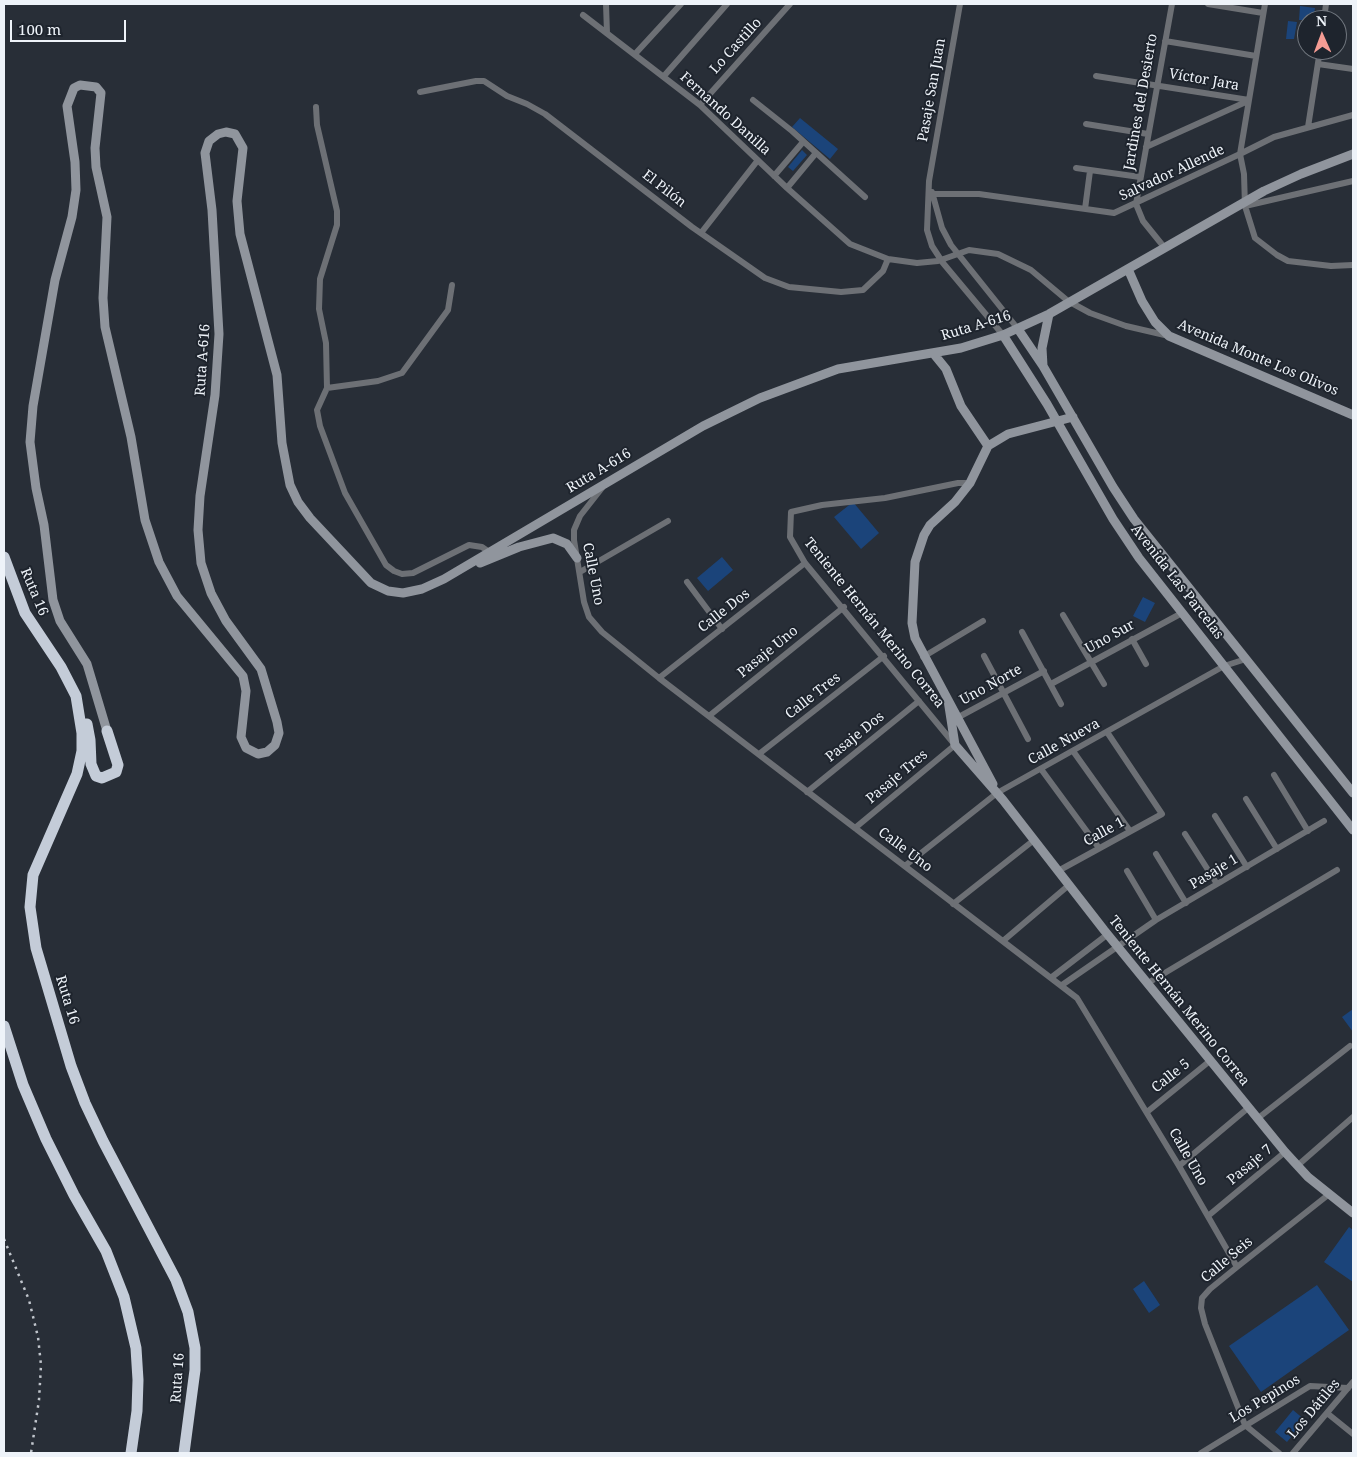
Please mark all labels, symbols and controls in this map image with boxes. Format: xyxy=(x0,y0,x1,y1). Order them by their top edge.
scale bar xyxy=(12,10,129,42)
north arrow xyxy=(1297,10,1347,60)
text: N xyxy=(1316,11,1327,30)
street label: Lo Castillo xyxy=(707,15,765,77)
text: 100 m xyxy=(18,19,61,39)
street label: Jardines del Desierto xyxy=(1121,32,1161,172)
street label: Pasaje San Juan xyxy=(915,37,949,143)
street label: Víctor Jara xyxy=(1168,66,1240,94)
street label: Fernando Danilla xyxy=(676,69,774,159)
street label: Salvador Allende xyxy=(1117,141,1227,205)
street label: El Pilón xyxy=(639,167,689,211)
street label: Ruta A-616 xyxy=(939,307,1013,345)
street label: Avenida Monte Los Olivos xyxy=(1175,316,1341,400)
street label: Ruta A-616 xyxy=(192,323,214,397)
street label: Ruta A-616 xyxy=(564,445,634,497)
street label: Avenida Las Parcelas xyxy=(1127,521,1227,643)
street label: Teniente Hernán Merino Correa xyxy=(800,535,948,711)
street label: Calle Uno xyxy=(579,541,607,607)
street label: Ruta 16 xyxy=(16,566,52,618)
street label: Calle Dos xyxy=(695,586,753,636)
street label: Uno Sur xyxy=(1082,617,1138,657)
street label: Pasaje Uno xyxy=(734,622,802,682)
street label: Uno Norte xyxy=(957,661,1025,709)
street label: Calle Tres xyxy=(782,669,844,723)
street label: Pasaje Dos xyxy=(822,708,888,766)
street label: Calle Nueva xyxy=(1025,715,1103,769)
street label: Pasaje Tres xyxy=(863,747,931,807)
street label: Calle 1 xyxy=(1081,814,1127,850)
street label: Calle Uno xyxy=(875,824,935,876)
street label: Pasaje 1 xyxy=(1187,851,1241,893)
street label: Teniente Hernán Merino Correa xyxy=(1105,913,1253,1089)
street label: Ruta 16 xyxy=(52,974,82,1026)
street label: Calle 5 xyxy=(1149,1056,1193,1096)
street label: Calle Uno xyxy=(1165,1125,1211,1189)
street label: Pasaje 7 xyxy=(1224,1141,1276,1189)
street label: Calle Seis xyxy=(1198,1234,1256,1286)
street label: Ruta 16 xyxy=(168,1352,188,1404)
street label: Los Pepinos xyxy=(1227,1371,1303,1427)
street label: Los Dátiles xyxy=(1284,1376,1344,1442)

